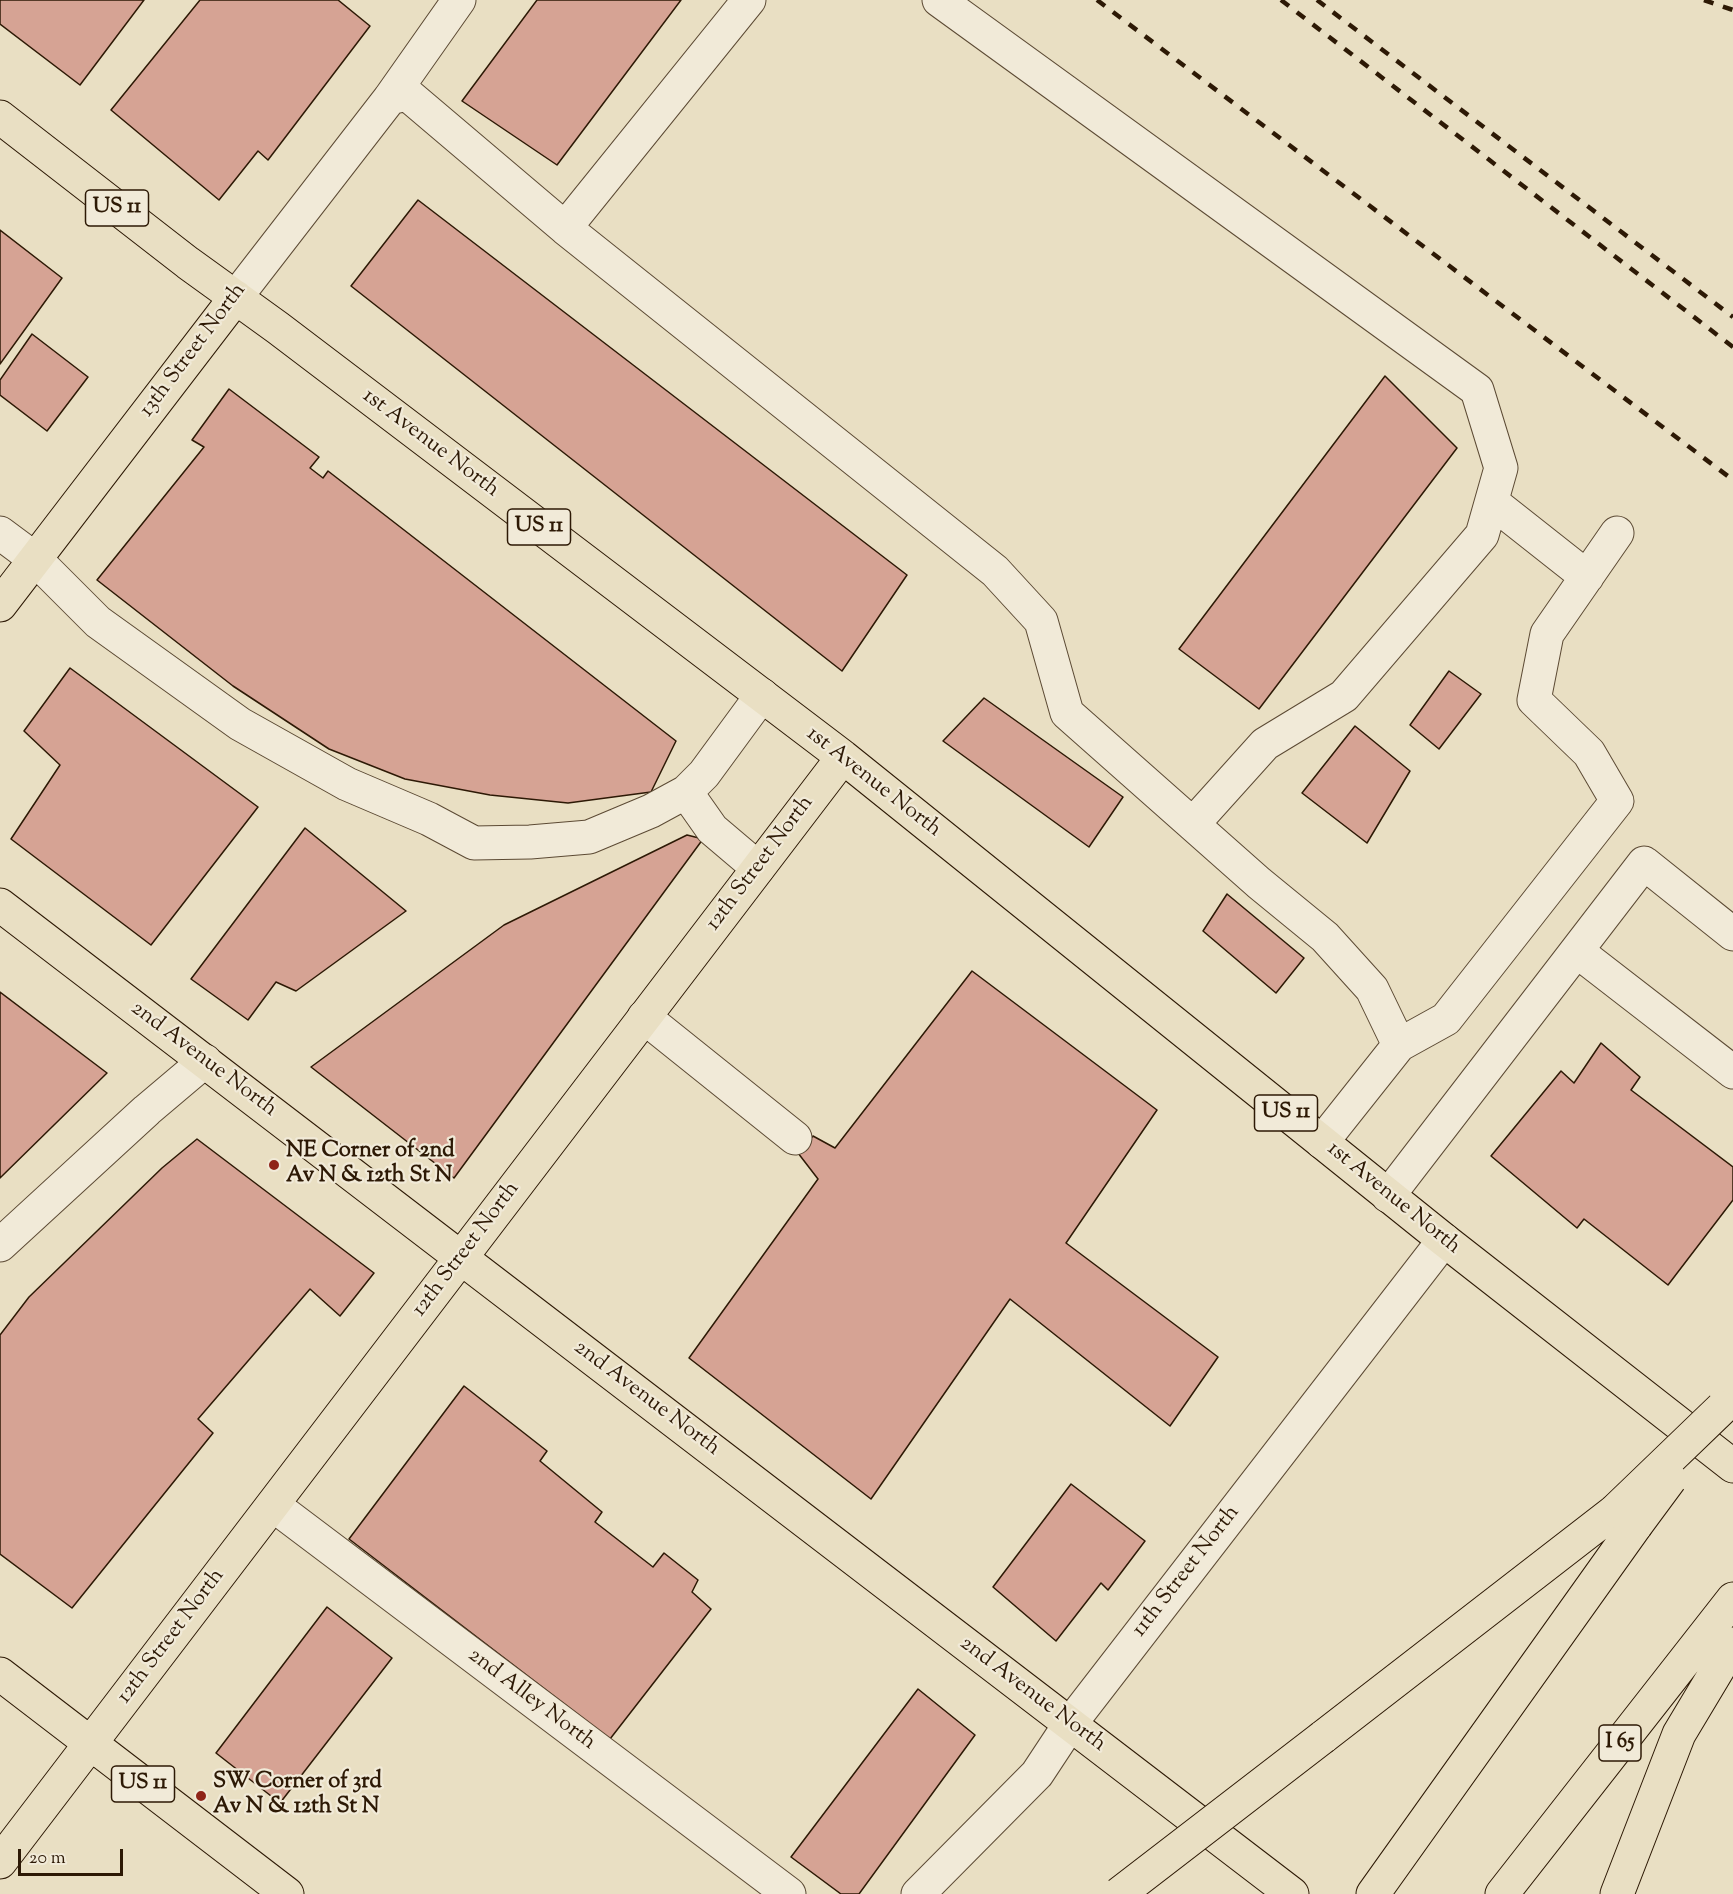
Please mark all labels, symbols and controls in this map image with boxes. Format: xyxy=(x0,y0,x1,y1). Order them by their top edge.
road number: US 11 xyxy=(86,190,148,226)
street label: 13th Street North xyxy=(135,279,253,423)
street label: 1st Avenue North xyxy=(356,384,504,504)
road number: US 11 xyxy=(508,509,570,545)
street label: 1st Avenue North xyxy=(800,722,946,844)
street label: 12th Street North xyxy=(702,791,820,937)
street label: 2nd Avenue North xyxy=(125,996,281,1124)
road number: US 11 xyxy=(1254,1095,1318,1131)
street label: 1st Avenue North xyxy=(1321,1137,1465,1261)
place label: NE Corner of 2nd Av N & 12th St N xyxy=(286,1139,455,1190)
marker: NE Corner of 2nd Av N & 12th St N xyxy=(267,1158,281,1172)
street label: 12th Street North xyxy=(408,1177,526,1323)
street label: 2nd Avenue North xyxy=(568,1335,724,1463)
street label: 11th Street North xyxy=(1127,1501,1247,1643)
street label: 12th Street North xyxy=(113,1564,231,1710)
street label: 2nd Avenue North xyxy=(954,1631,1110,1759)
street label: 2nd Alley North xyxy=(462,1643,600,1757)
road number: I 65 xyxy=(1599,1725,1641,1761)
road number: US 11 xyxy=(112,1766,174,1802)
place label: SW Corner of 3rd Av N & 12th St N xyxy=(213,1770,382,1822)
marker: SW Corner of 3rd Av N & 12th St N xyxy=(194,1789,208,1803)
scale bar xyxy=(21,1837,126,1875)
text: 20 m xyxy=(29,1846,66,1872)

